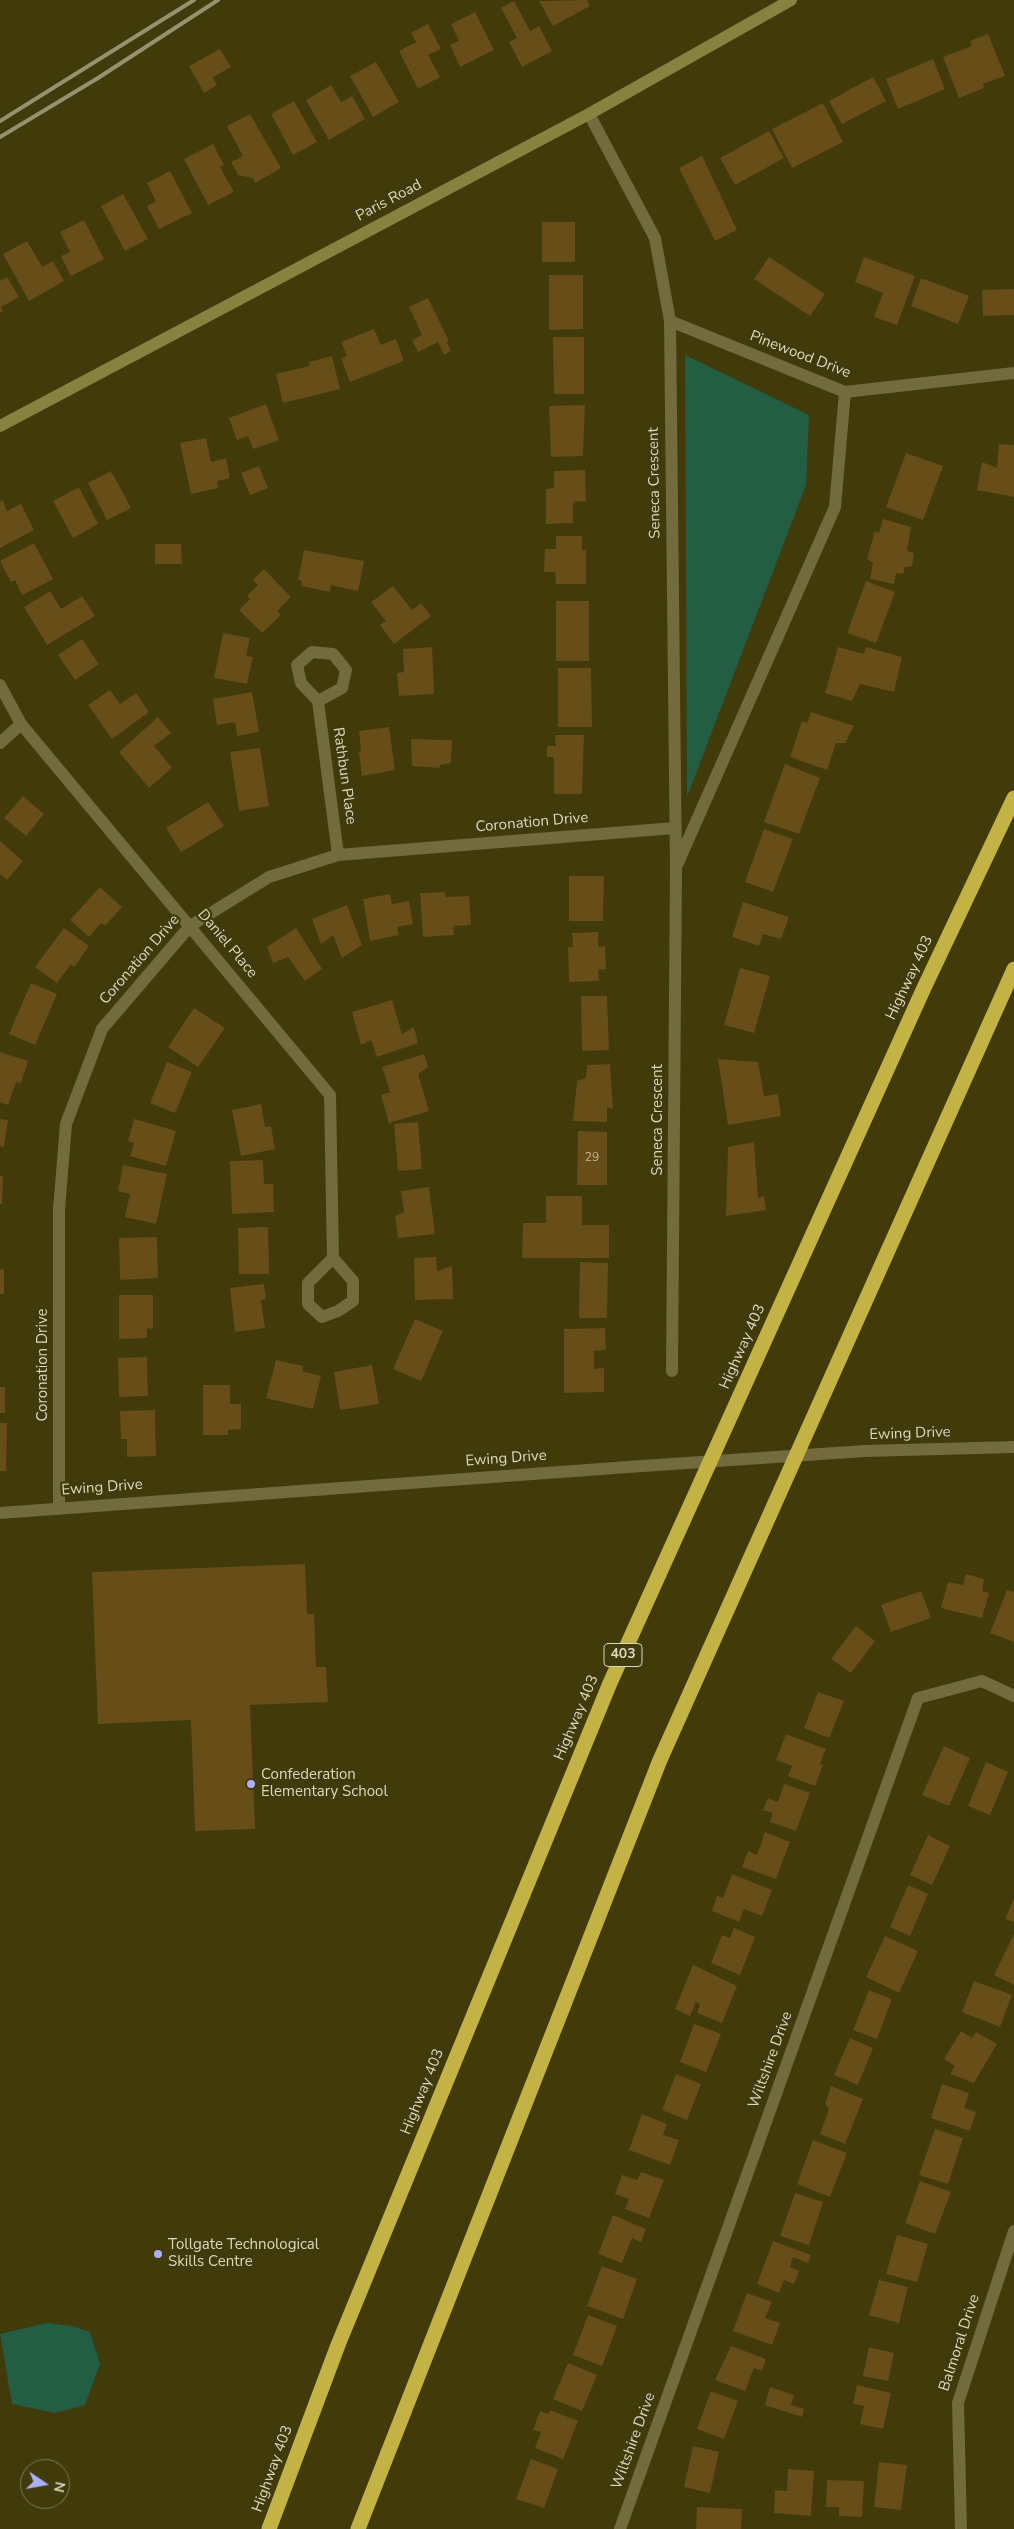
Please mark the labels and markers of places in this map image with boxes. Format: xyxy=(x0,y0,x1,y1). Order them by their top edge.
place label: Confederation Elementary School xyxy=(261,1766,388,1801)
marker: Confederation Elementary School xyxy=(245,1778,257,1790)
place label: Tollgate Technological Skills Centre xyxy=(168,2236,319,2271)
marker: Tollgate Technological Skills Centre xyxy=(152,2248,164,2260)

